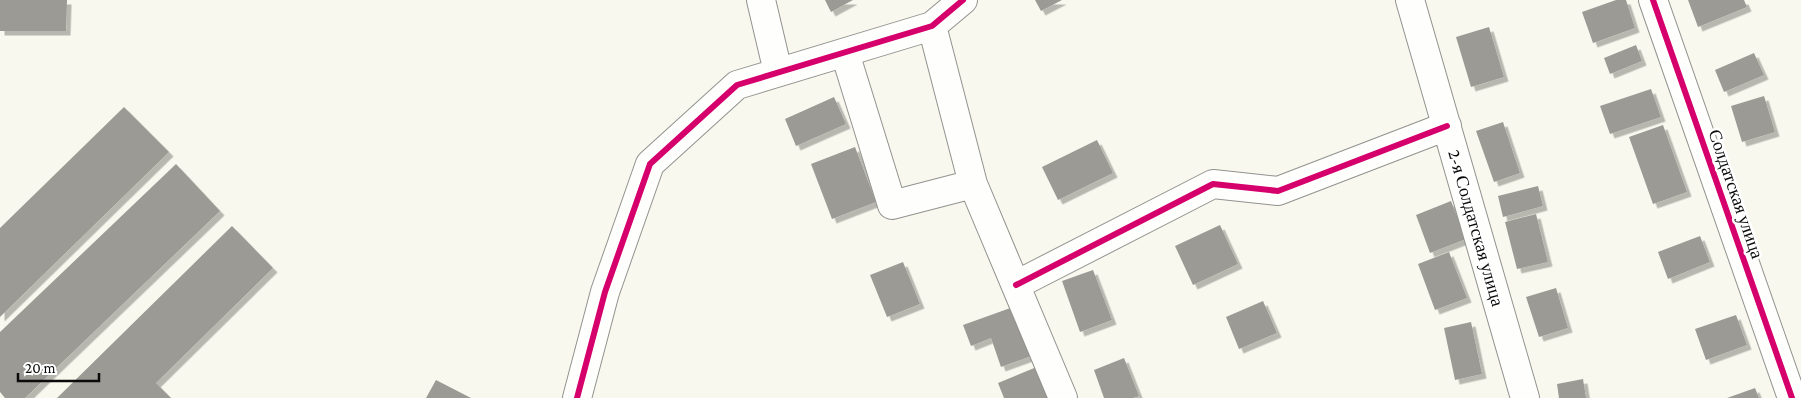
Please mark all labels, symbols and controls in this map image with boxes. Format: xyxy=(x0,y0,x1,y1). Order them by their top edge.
street label: Солдатская улица xyxy=(1705,127,1767,261)
street label: 2-я Солдатская улица xyxy=(1444,147,1508,309)
scale bar xyxy=(18,350,99,382)
text: 20 m xyxy=(25,360,56,376)

